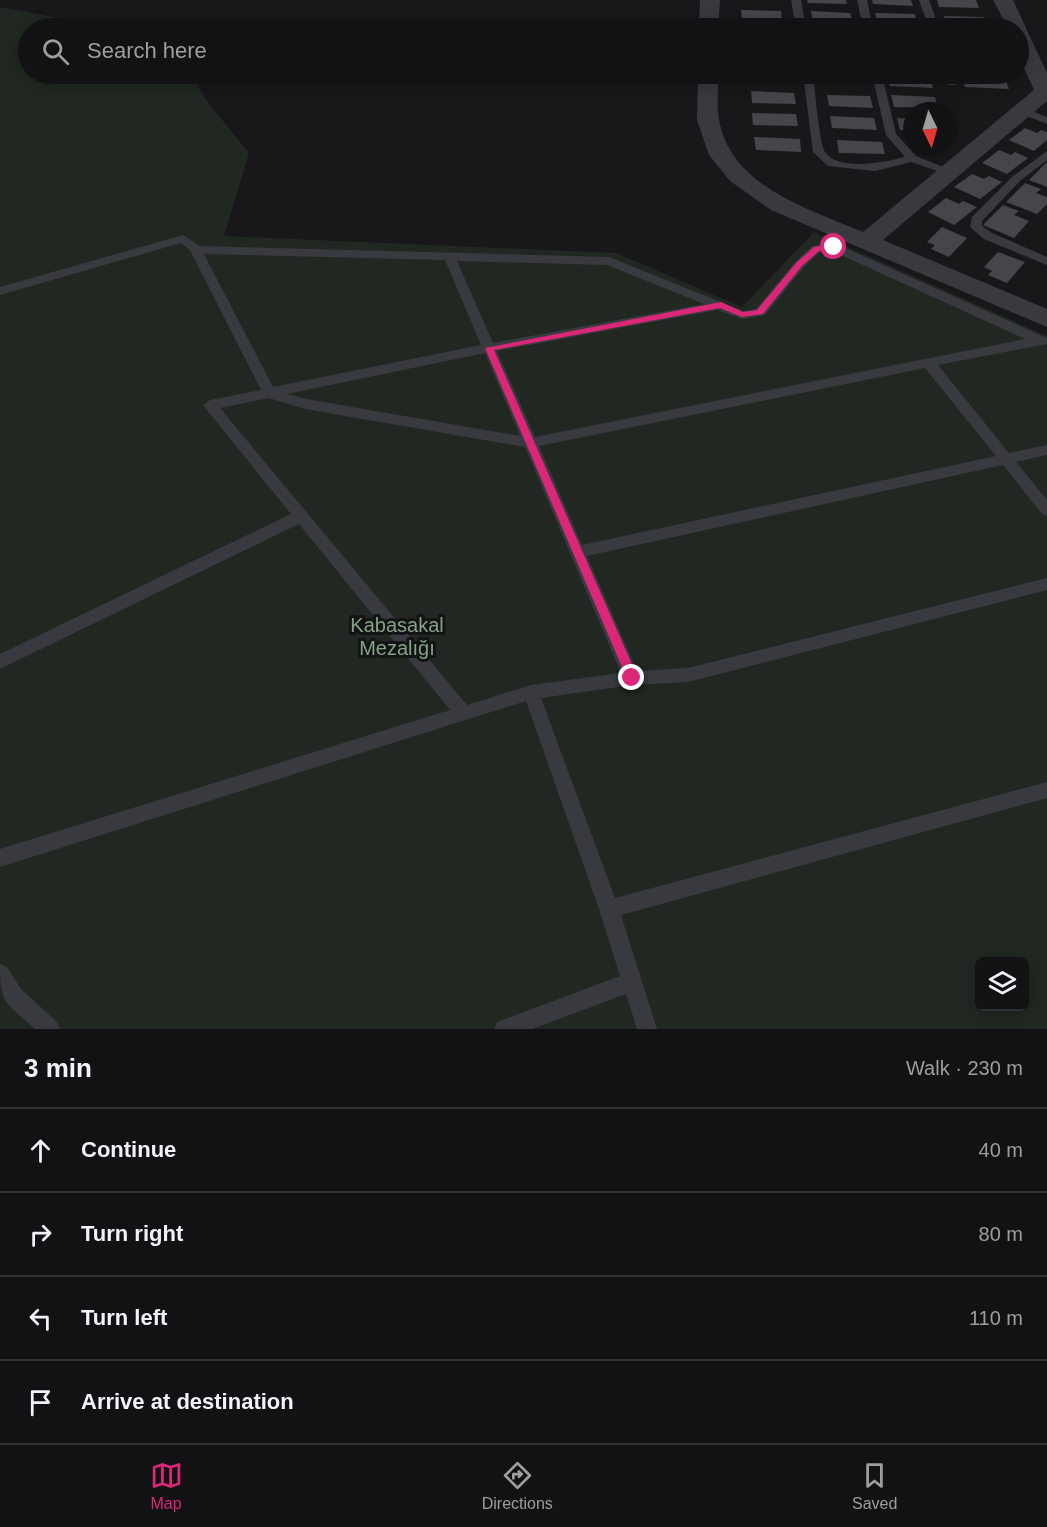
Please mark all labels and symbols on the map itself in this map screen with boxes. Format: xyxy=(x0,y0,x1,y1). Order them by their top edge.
north arrow xyxy=(903,102,957,156)
route start xyxy=(820,233,846,259)
park label: Kabasakal Mezalığı xyxy=(350,614,444,659)
route end xyxy=(618,664,644,690)

